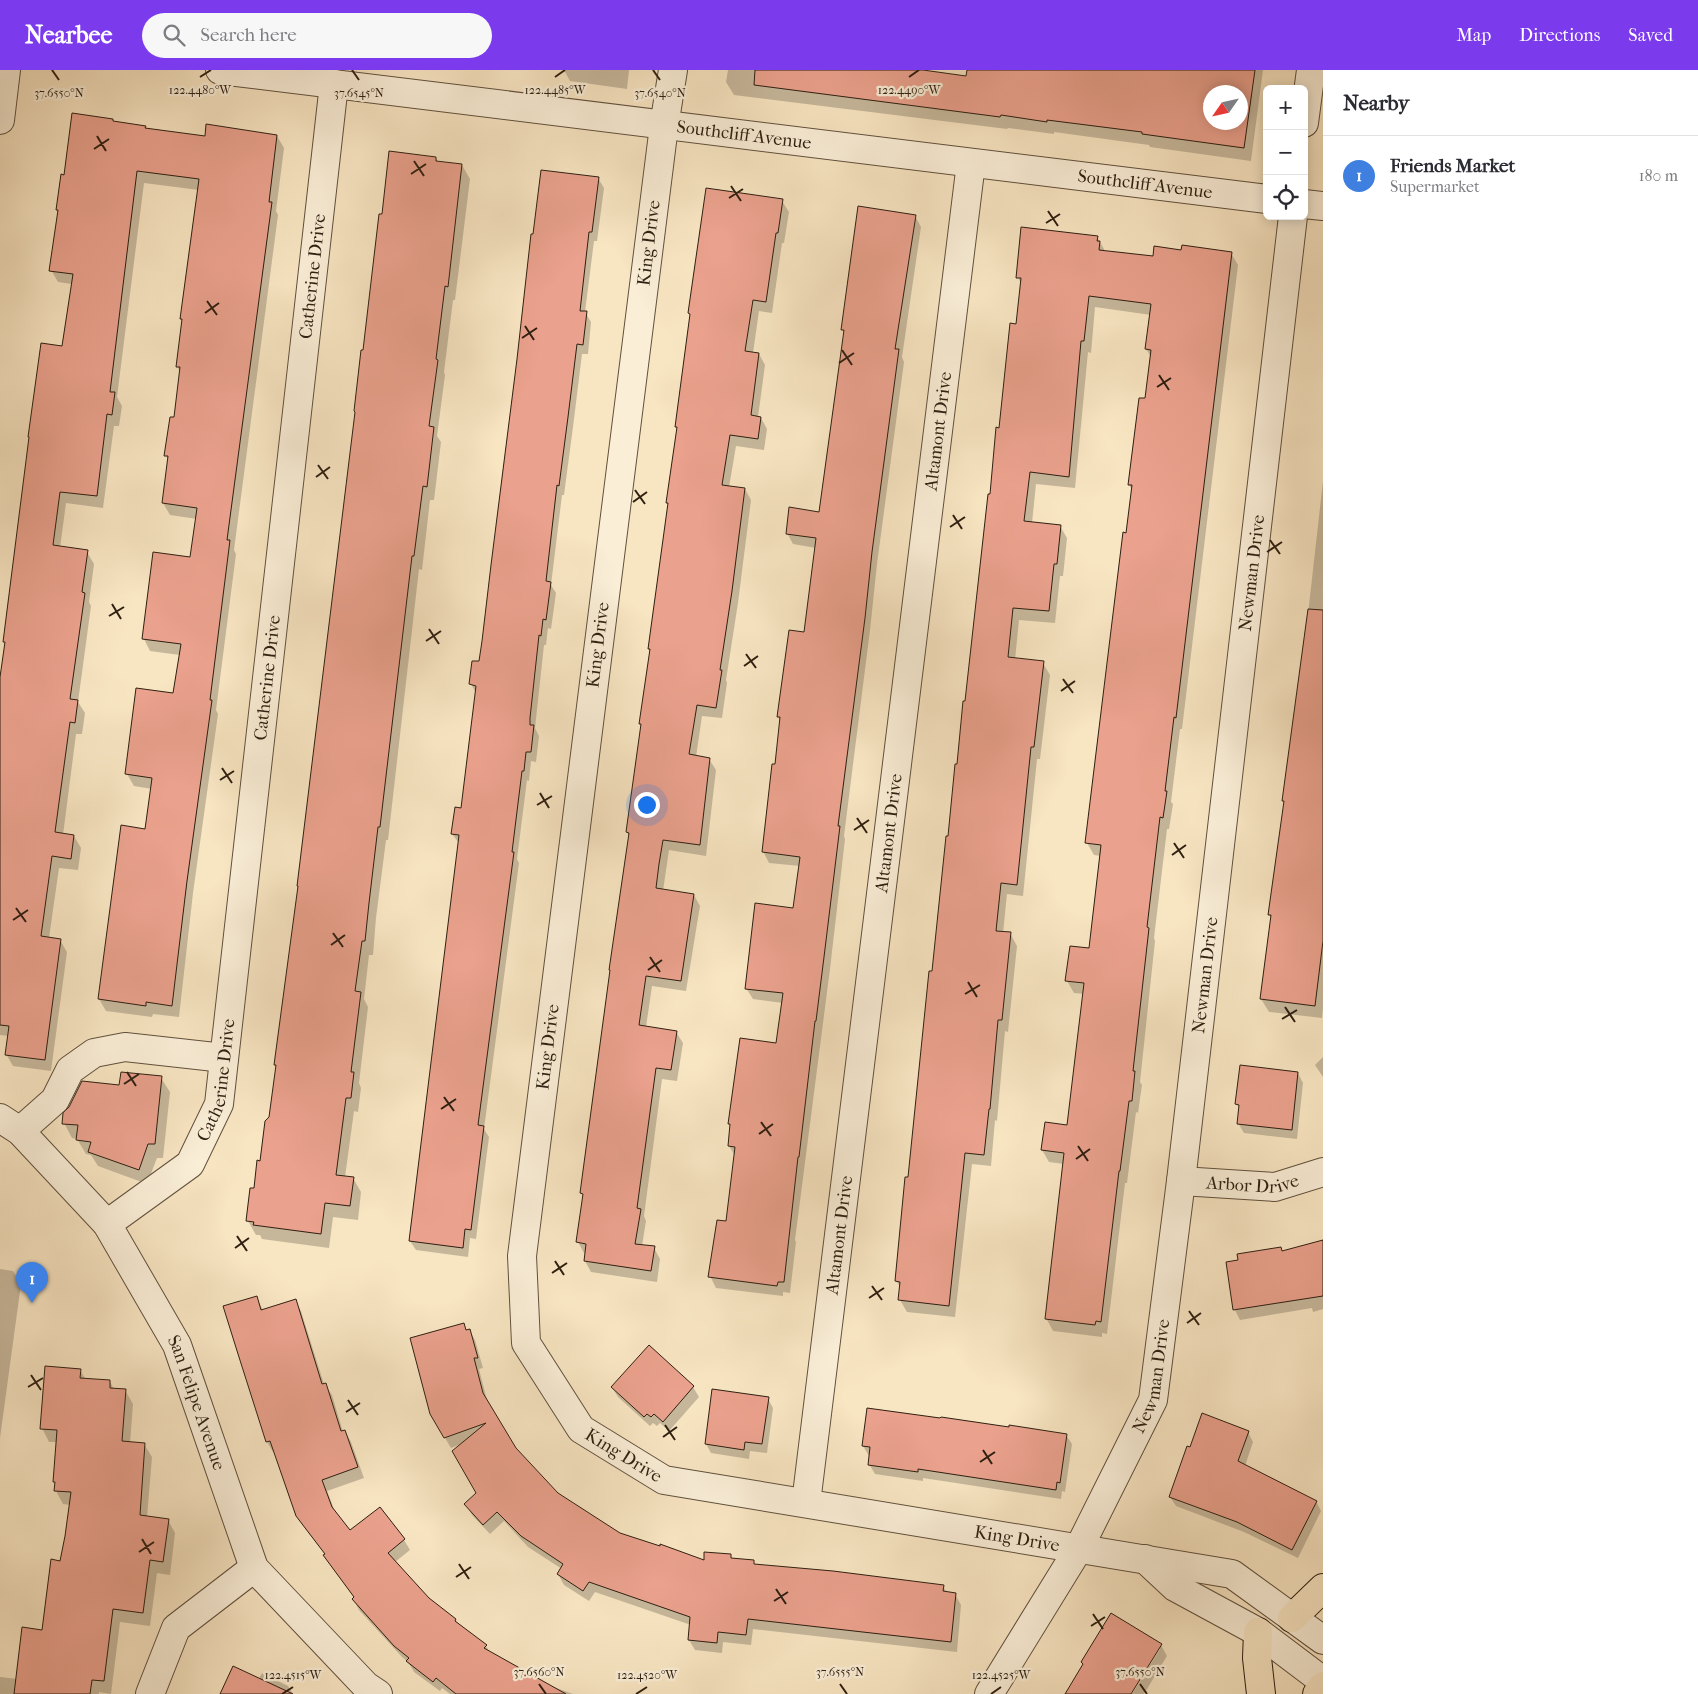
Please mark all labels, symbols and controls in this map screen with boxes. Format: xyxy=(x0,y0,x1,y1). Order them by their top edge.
search box xyxy=(142,13,492,58)
text: Nearbee xyxy=(25,21,112,49)
icon: search xyxy=(160,21,188,49)
text: Search here xyxy=(200,24,297,46)
text: Map xyxy=(1457,25,1491,46)
text: Directions xyxy=(1519,25,1600,46)
text: Saved xyxy=(1628,25,1673,46)
text: 122.4480°W xyxy=(169,83,232,97)
text: 122.4485°W xyxy=(525,83,587,97)
text: 122.4490°W xyxy=(878,83,941,97)
north arrow xyxy=(1203,85,1248,130)
map controls xyxy=(1263,85,1308,220)
button: + xyxy=(1263,85,1308,130)
text: 37.6550°N xyxy=(34,86,84,100)
text: 37.6545°N xyxy=(334,86,384,100)
text: 37.6540°N xyxy=(634,86,686,100)
text: Nearby xyxy=(1343,91,1409,115)
street label: Southcliff Avenue xyxy=(675,116,813,153)
button: − xyxy=(1263,130,1308,175)
text: Friends Market xyxy=(1390,155,1515,177)
street label: Southcliff Avenue xyxy=(1076,165,1214,203)
text: 1 xyxy=(1356,166,1362,185)
text: 180 m xyxy=(1639,166,1678,185)
button: locate xyxy=(1263,175,1308,220)
text: Supermarket xyxy=(1390,177,1480,196)
street label: King Drive xyxy=(633,199,665,287)
street label: Catherine Drive xyxy=(295,212,330,340)
street label: Altamont Drive xyxy=(920,370,956,493)
street label: Newman Drive xyxy=(1234,513,1269,632)
street label: King Drive xyxy=(582,601,614,689)
street label: Catherine Drive xyxy=(250,614,285,742)
street label: Altamont Drive xyxy=(871,772,906,895)
your location xyxy=(634,792,660,818)
street label: Newman Drive xyxy=(1188,916,1222,1035)
street label: King Drive xyxy=(532,1003,564,1091)
street label: Catherine Drive xyxy=(192,1017,239,1145)
street label: Arbor Drive xyxy=(1205,1170,1302,1198)
street label: Altamont Drive xyxy=(821,1174,857,1297)
pin: 1 xyxy=(16,1262,48,1303)
street label: Newman Drive xyxy=(1128,1318,1174,1436)
street label: San Felipe Avenue xyxy=(163,1331,230,1473)
street label: King Drive xyxy=(582,1424,666,1487)
street label: King Drive xyxy=(973,1521,1061,1556)
text: 37.6560°N xyxy=(513,1665,565,1679)
text: 37.6555°N xyxy=(816,1665,864,1679)
text: 37.6550°N xyxy=(1115,1665,1165,1679)
text: 122.4515°W xyxy=(265,1668,323,1682)
text: 122.4520°W xyxy=(617,1668,678,1682)
text: 122.4525°W xyxy=(972,1668,1032,1682)

